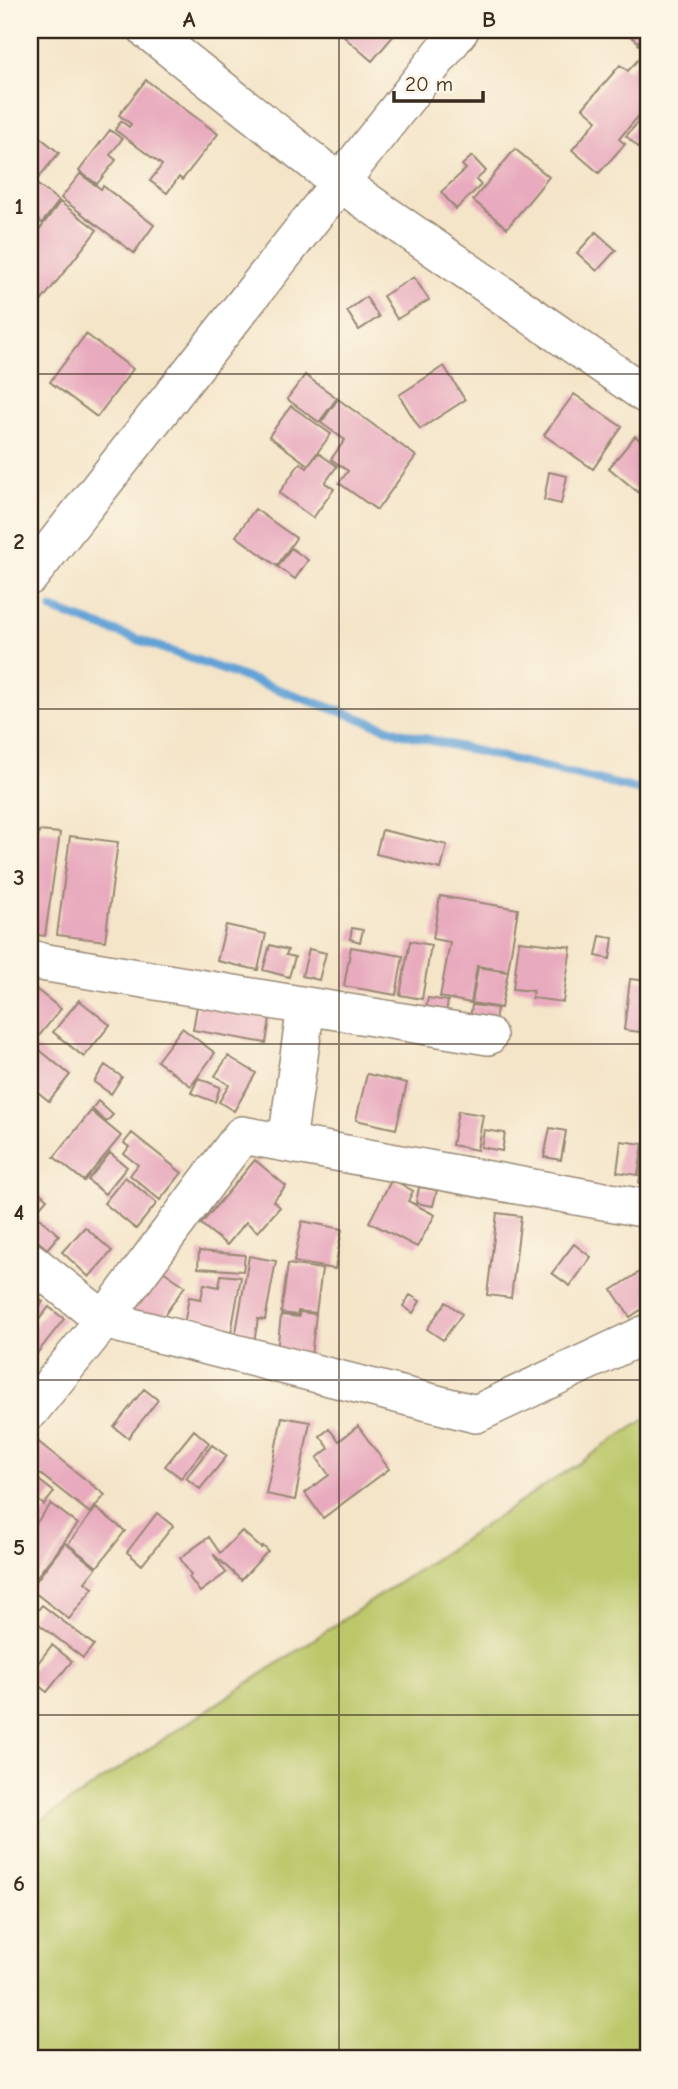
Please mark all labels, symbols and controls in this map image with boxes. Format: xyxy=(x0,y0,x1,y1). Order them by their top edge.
text: A xyxy=(183,6,196,33)
text: B xyxy=(482,6,496,33)
scale bar xyxy=(394,60,484,104)
text: 20 m xyxy=(405,72,453,96)
text: 1 xyxy=(14,193,24,220)
text: 2 xyxy=(13,528,25,555)
text: 3 xyxy=(13,864,25,891)
text: 4 xyxy=(14,1199,25,1226)
text: 5 xyxy=(13,1534,25,1561)
text: 6 xyxy=(13,1870,25,1897)

